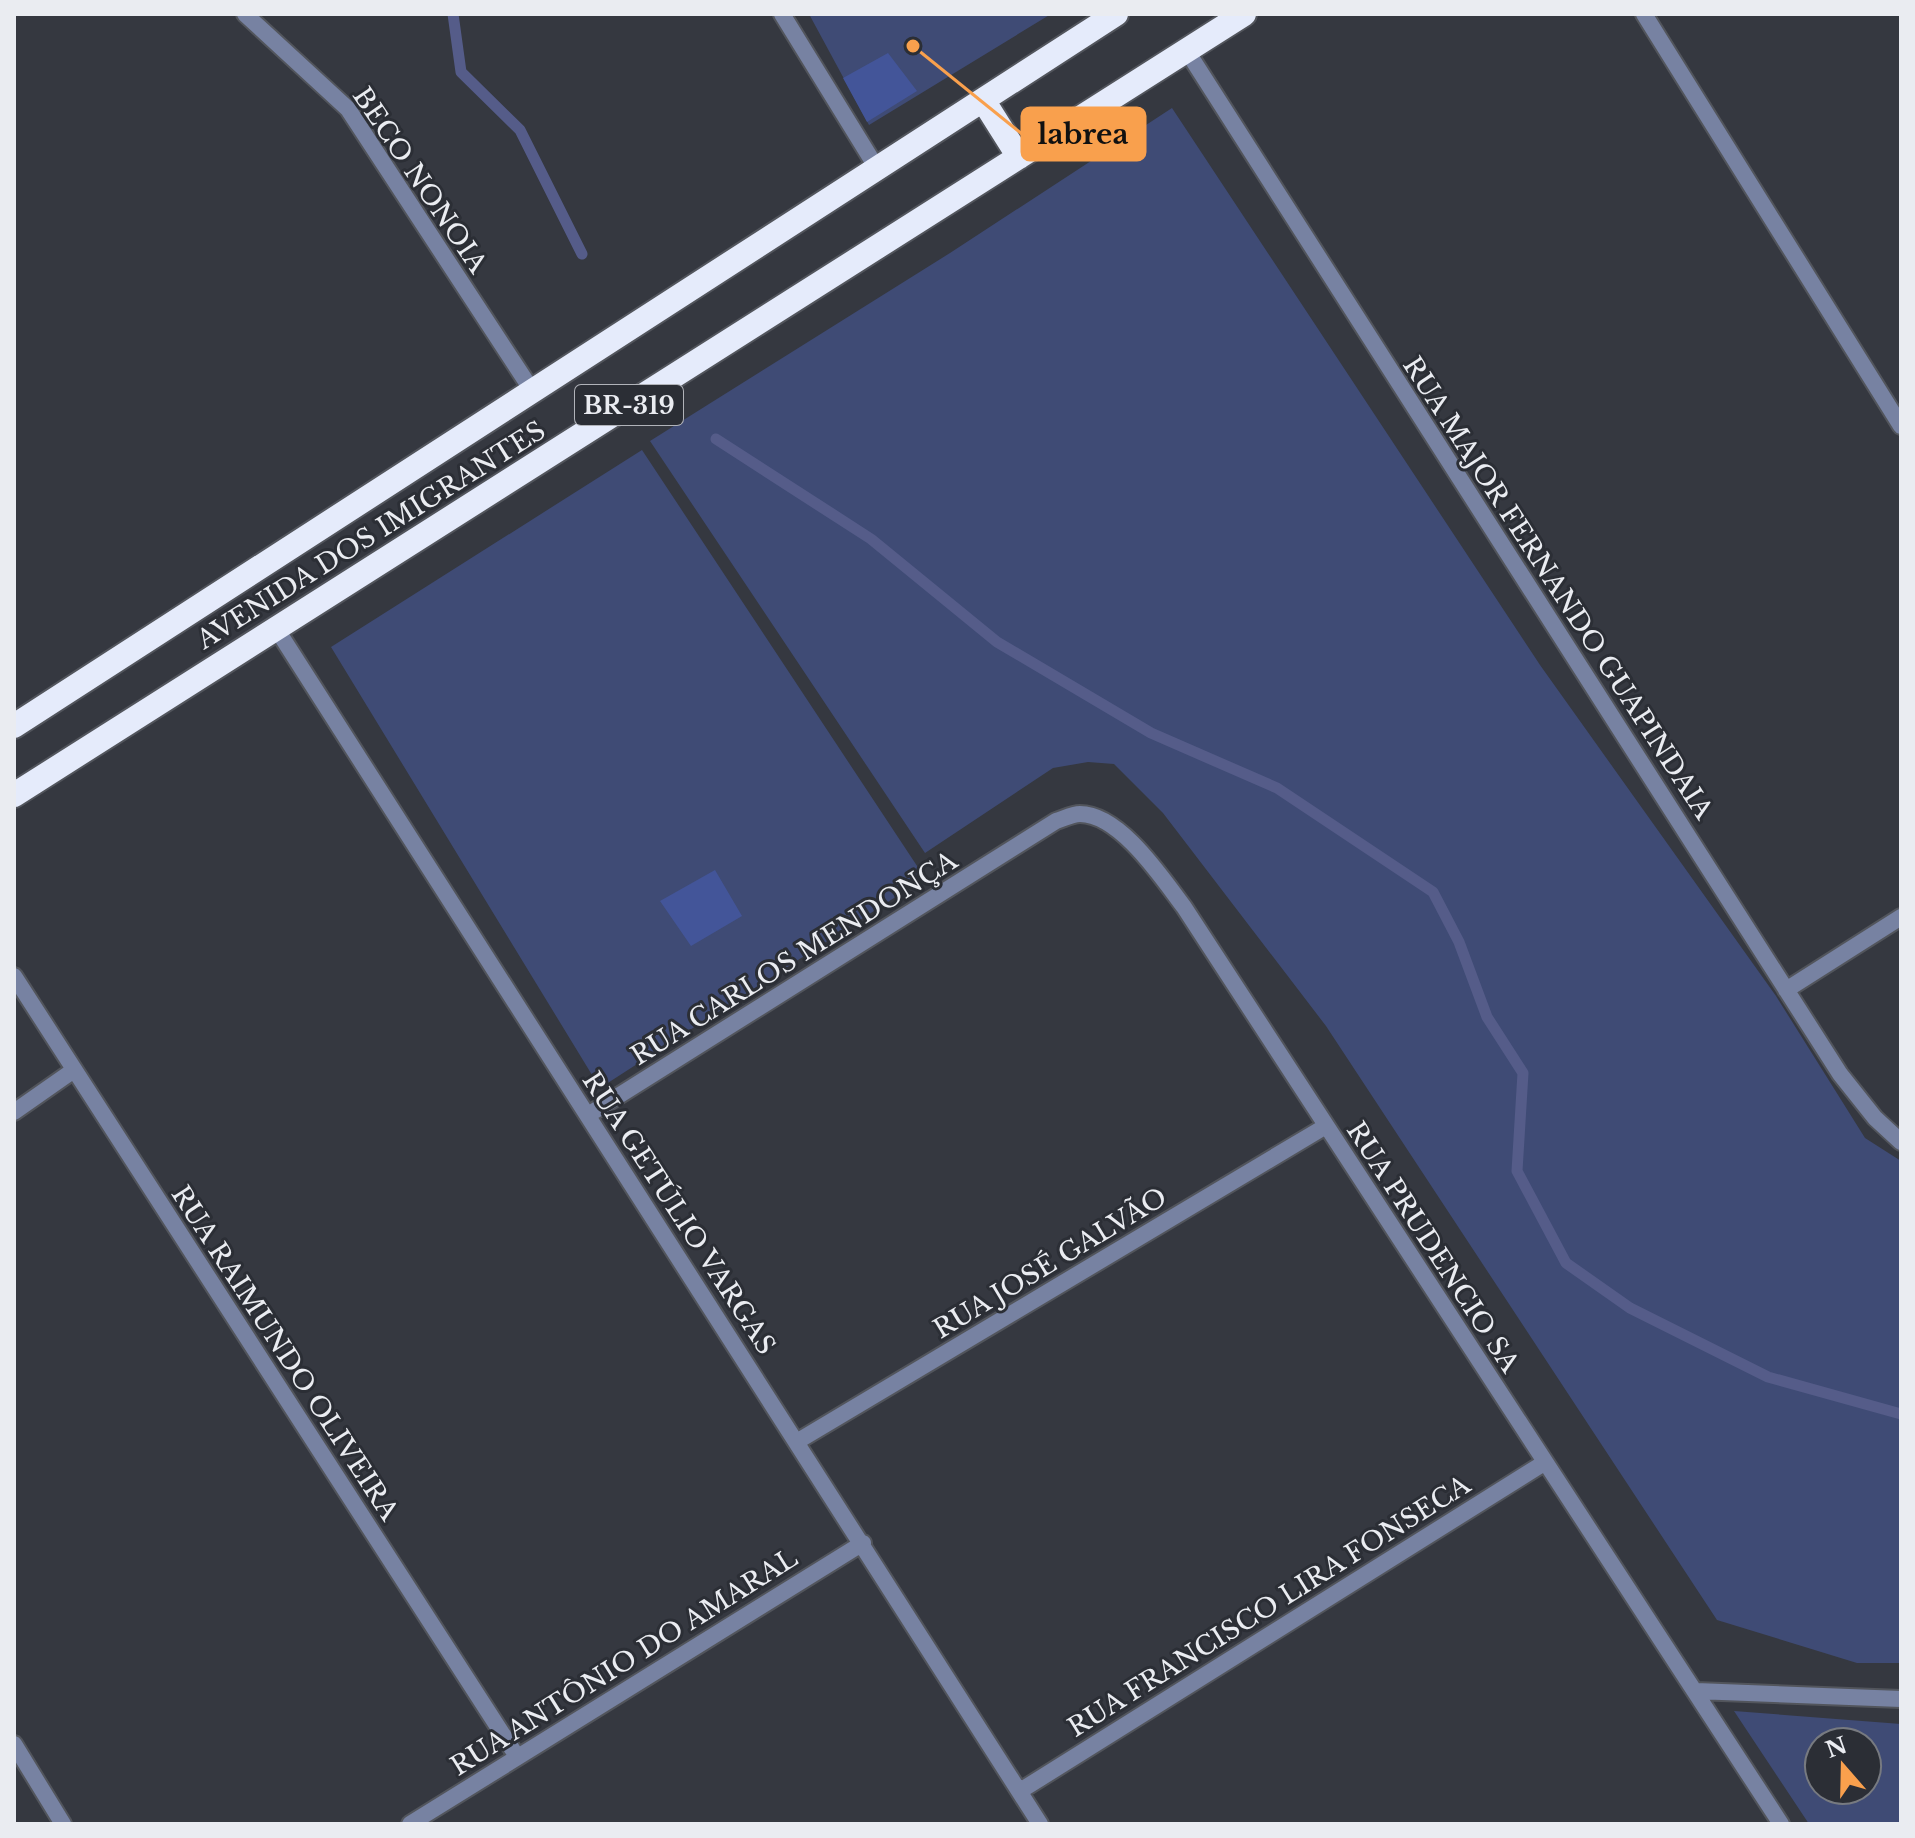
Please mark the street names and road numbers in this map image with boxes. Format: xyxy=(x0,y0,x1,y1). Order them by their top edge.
street label: BECO NONOIA xyxy=(346,81,495,280)
street label: RUA MAJOR FERNANDO GUAPINDAIA xyxy=(1396,351,1720,826)
road number: BR-319 xyxy=(575,385,683,425)
street label: AVENIDA DOS IMIGRANTES xyxy=(190,414,551,656)
street label: RUA CARLOS MENDONÇA xyxy=(625,844,964,1072)
street label: RUA GETÚLIO VARGAS xyxy=(576,1066,782,1360)
street label: RUA PRUDENCIO SA xyxy=(1340,1116,1527,1379)
street label: RUA RAIMUNDO OLIVEIRA xyxy=(165,1180,406,1527)
street label: RUA JOSÉ GALVÃO xyxy=(928,1181,1172,1345)
street label: RUA FRANCISCO LIRA FONSECA xyxy=(1062,1468,1477,1744)
street label: RUA ANTÔNIO DO AMARAL xyxy=(445,1542,803,1782)

